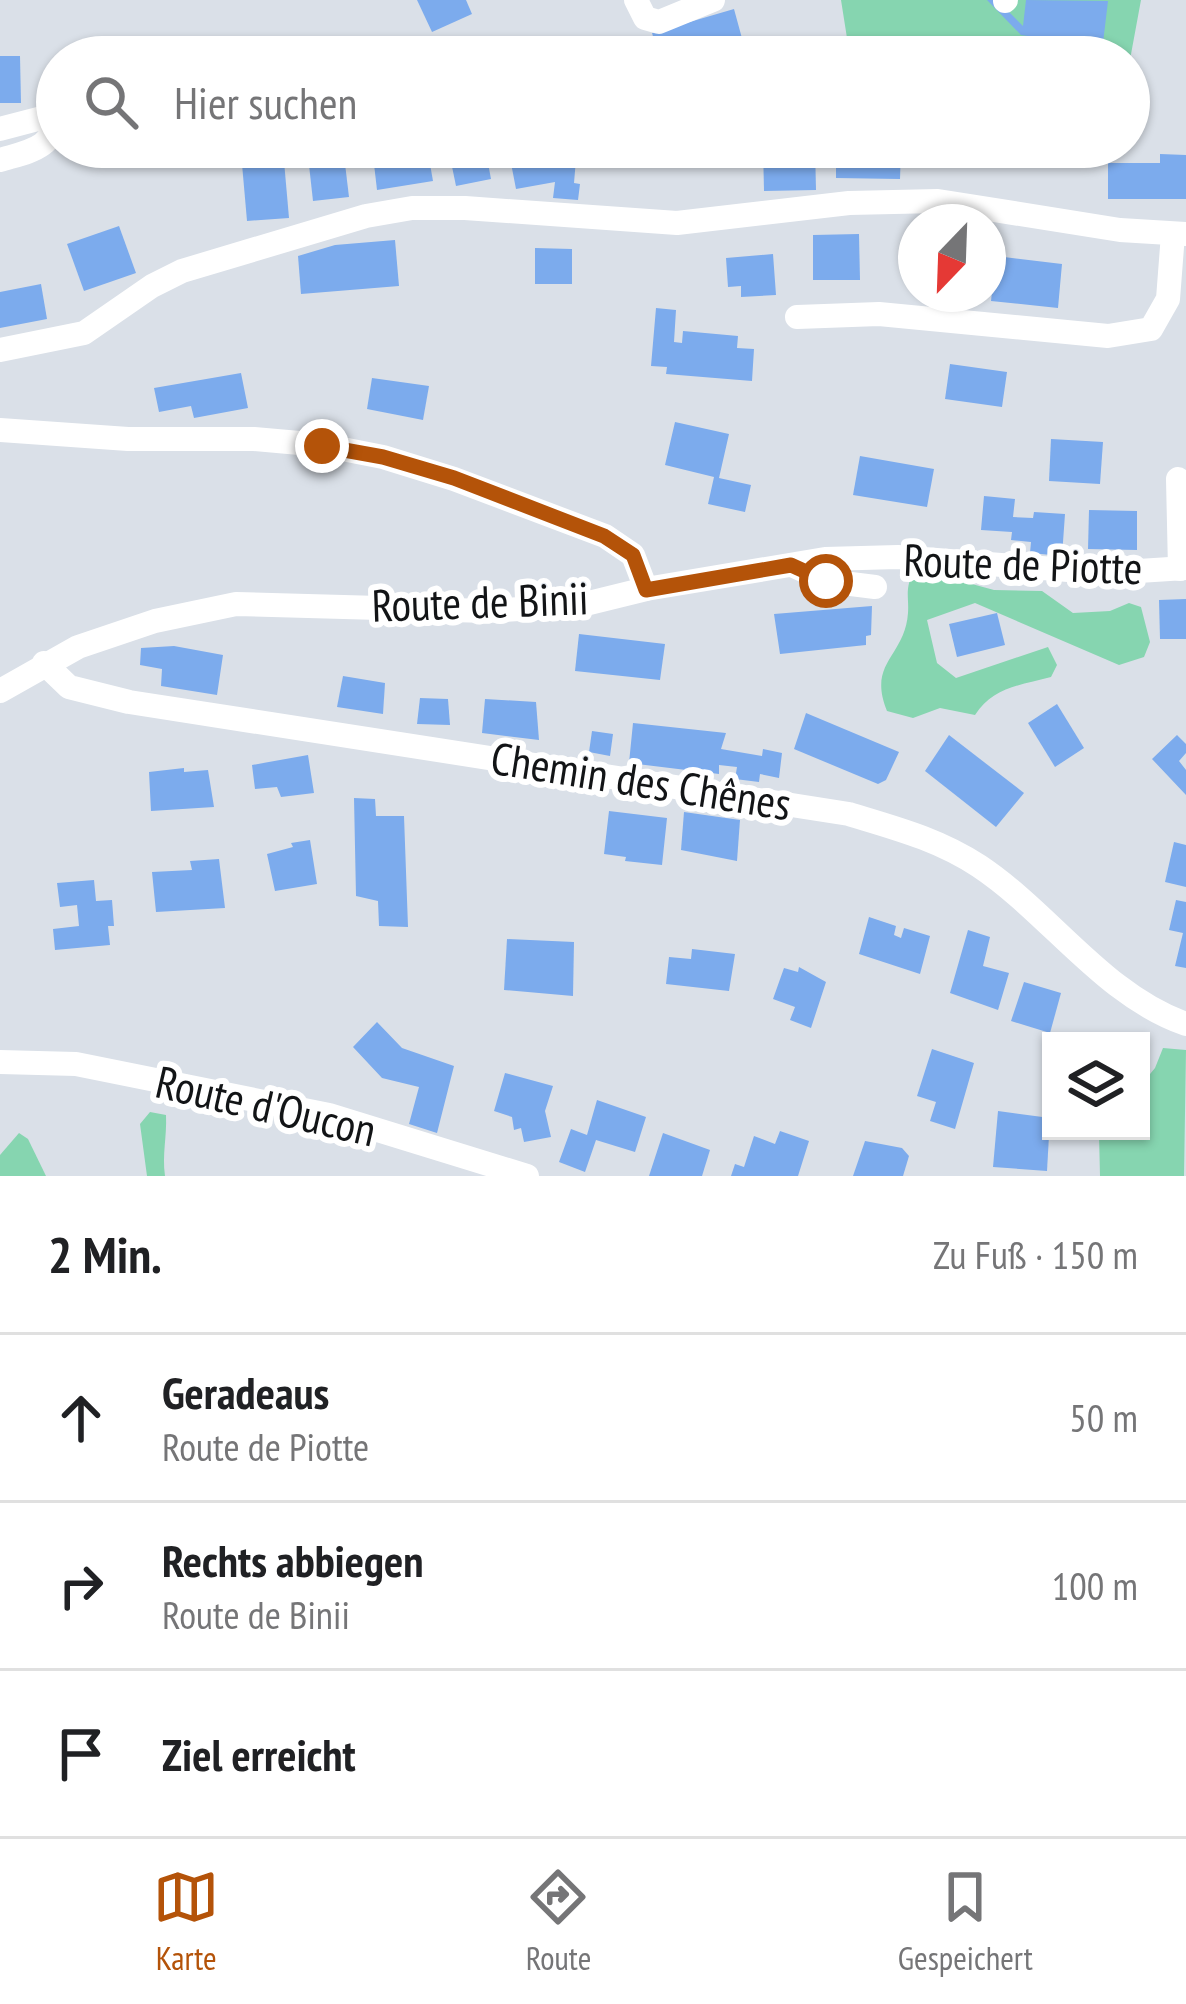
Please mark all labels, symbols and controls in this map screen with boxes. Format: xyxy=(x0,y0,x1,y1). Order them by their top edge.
search box xyxy=(36,36,1150,168)
icon: search xyxy=(78,69,144,135)
text: Hier suchen xyxy=(174,73,357,131)
north arrow xyxy=(898,204,1006,312)
route end xyxy=(295,419,349,473)
street label: Route de Piotte xyxy=(903,530,1143,596)
route start xyxy=(799,554,853,608)
street label: Route de Binii xyxy=(371,568,589,634)
street label: Chemin des Chênes xyxy=(487,728,795,832)
map controls xyxy=(1042,1032,1150,1140)
button: layers xyxy=(1042,1032,1150,1140)
street label: Route d'Oucon xyxy=(151,1052,382,1158)
text: 2 Min. xyxy=(48,1221,162,1287)
text: Zu Fuß · 150 m xyxy=(933,1229,1138,1280)
text: Geradeaus xyxy=(162,1363,329,1421)
icon: ahead xyxy=(48,1385,114,1451)
text: 50 m xyxy=(1069,1392,1138,1443)
text: Route de Piotte xyxy=(162,1421,369,1472)
text: Rechts abbiegen xyxy=(162,1531,423,1589)
icon: right xyxy=(48,1553,114,1619)
text: 100 m xyxy=(1052,1560,1138,1611)
text: Route de Binii xyxy=(162,1589,350,1640)
icon: arrive xyxy=(48,1721,114,1787)
text: Ziel erreicht xyxy=(162,1725,356,1783)
tab: Karte xyxy=(153,1864,219,1979)
tab: Route xyxy=(525,1864,591,1979)
tab: Gespeichert xyxy=(898,1864,1033,1979)

